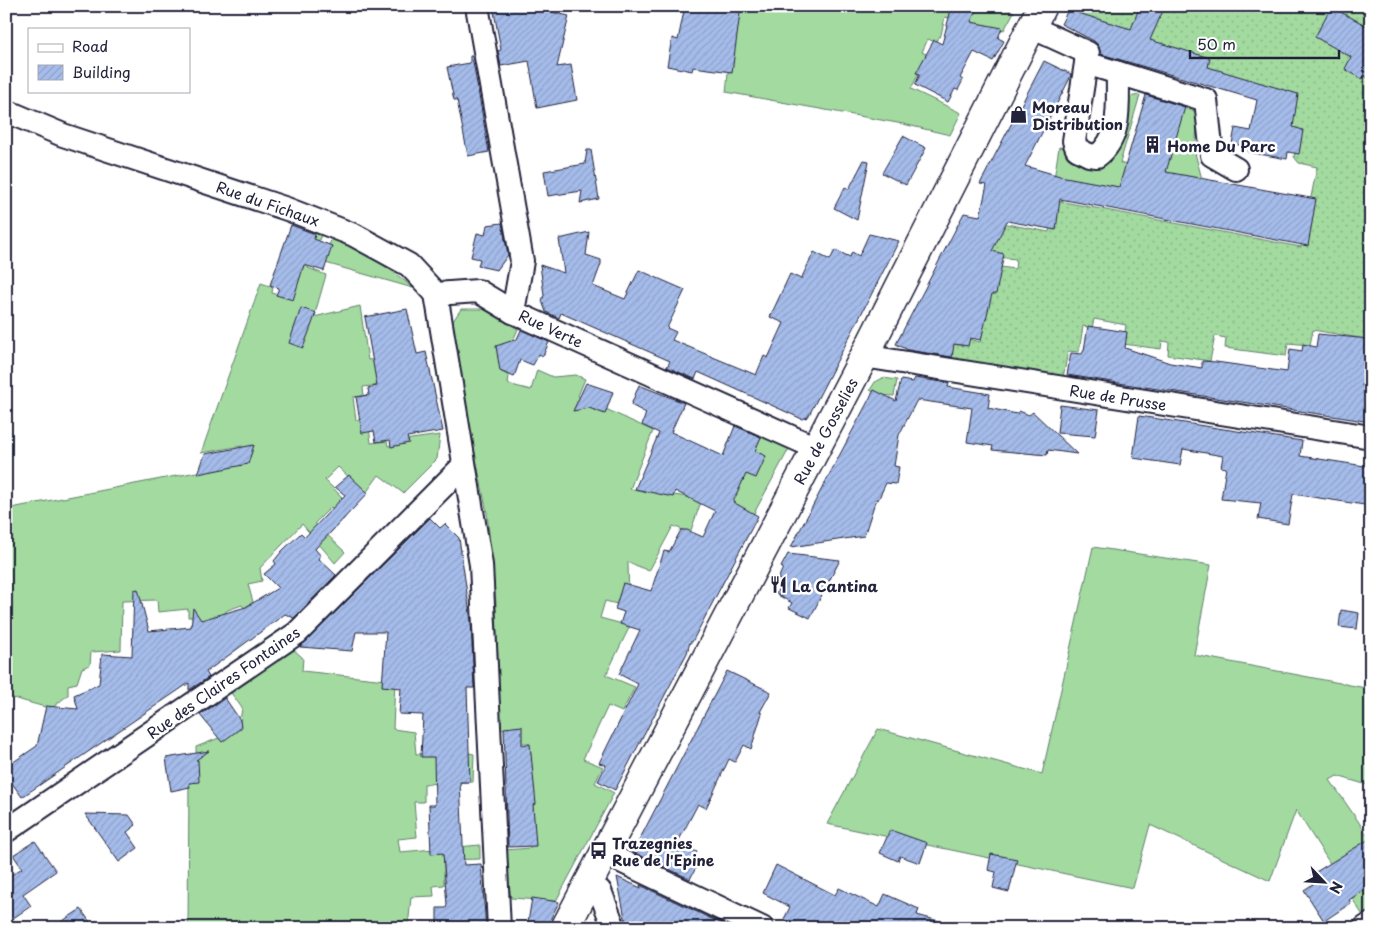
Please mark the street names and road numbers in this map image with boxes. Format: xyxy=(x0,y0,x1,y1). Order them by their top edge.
street label: Rue du Fichaux xyxy=(213,175,323,231)
street label: Rue Verte xyxy=(515,303,587,353)
street label: Rue de Gosselies xyxy=(787,373,863,488)
street label: Rue de Prusse xyxy=(1068,378,1168,416)
street label: Rue des Claires Fontaines xyxy=(142,620,304,744)

